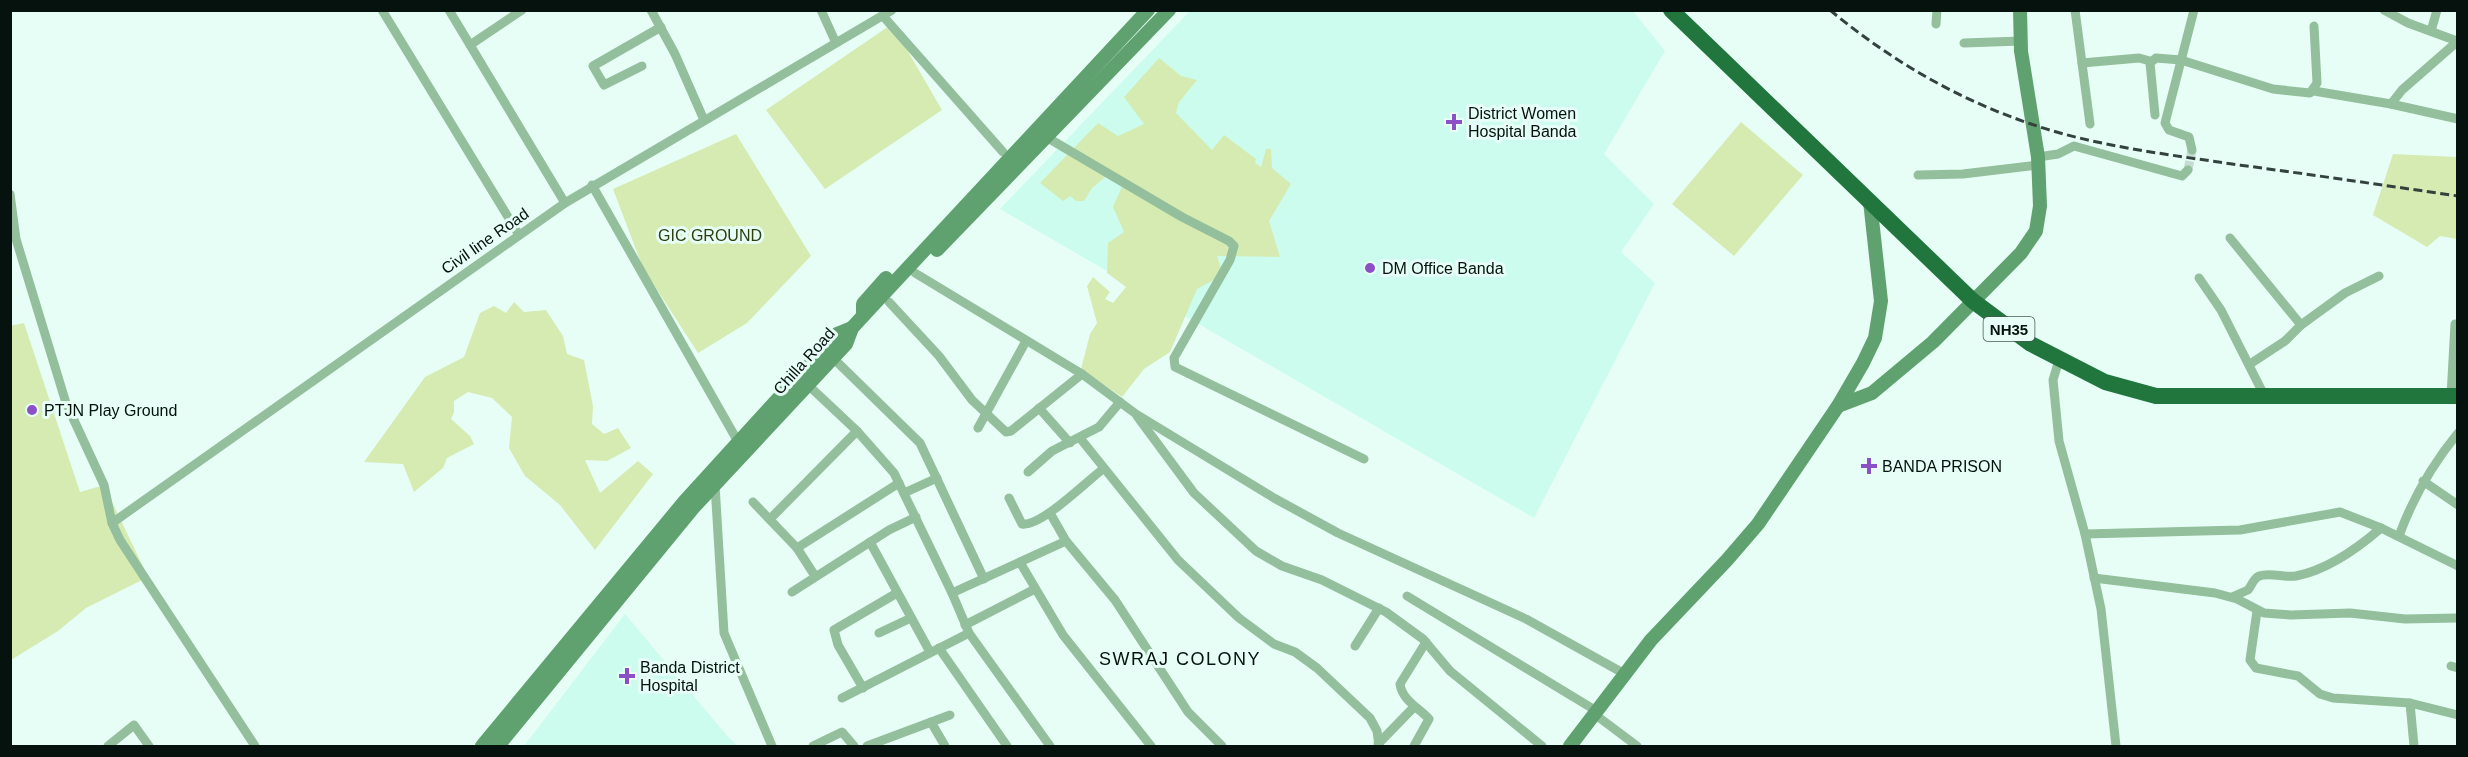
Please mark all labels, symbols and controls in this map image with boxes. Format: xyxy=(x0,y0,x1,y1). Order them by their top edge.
place label: District Women Hospital Banda xyxy=(1468,105,1577,140)
marker: District Women Hospital Banda xyxy=(1445,113,1463,131)
street label: Civil line Road xyxy=(438,205,532,277)
park label: GIC GROUND xyxy=(658,227,762,244)
place label: DM Office Banda xyxy=(1382,260,1504,277)
marker: DM Office Banda xyxy=(1363,261,1377,275)
road number: NH35 xyxy=(1984,317,2034,341)
street label: Chilla Road xyxy=(770,325,838,397)
place label: PTJN Play Ground xyxy=(44,402,177,419)
marker: PTJN Play Ground xyxy=(25,403,39,417)
marker: BANDA PRISON xyxy=(1860,457,1878,475)
place label: BANDA PRISON xyxy=(1882,458,2002,475)
district label: SWRAJ COLONY xyxy=(1099,649,1261,669)
place label: Banda District Hospital xyxy=(640,659,740,694)
marker: Banda District Hospital xyxy=(618,667,636,685)

